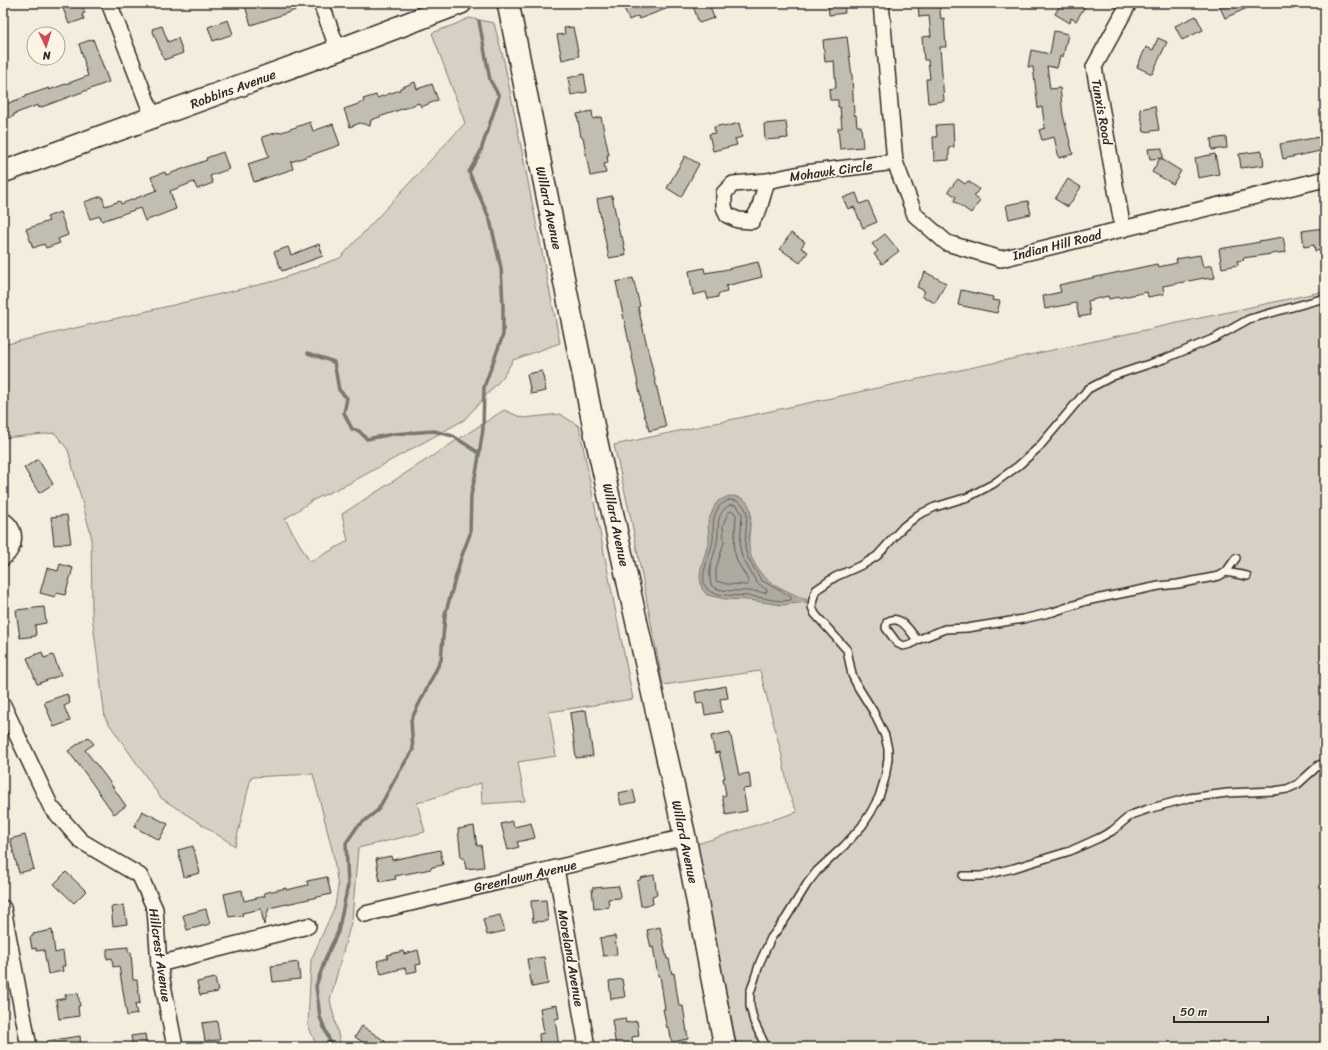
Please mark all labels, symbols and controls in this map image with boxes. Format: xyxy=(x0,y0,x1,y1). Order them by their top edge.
north arrow xyxy=(26,26,66,66)
text: N xyxy=(42,46,52,65)
street label: Robbins Avenue xyxy=(187,63,280,115)
street label: Tunxis Road xyxy=(1085,77,1119,148)
street label: Mohawk Circle xyxy=(788,154,874,188)
street label: Willard Avenue xyxy=(529,164,569,252)
street label: Indian Hill Road xyxy=(1009,223,1105,267)
street label: Willard Avenue xyxy=(596,481,636,569)
street label: Willard Avenue xyxy=(665,798,705,886)
street label: Greenlawn Avenue xyxy=(471,853,579,899)
street label: Hillcrest Avenue xyxy=(142,906,178,1004)
street label: Moreland Avenue xyxy=(551,908,591,1008)
scale bar xyxy=(1174,998,1268,1024)
text: 50 m xyxy=(1180,1001,1207,1023)

